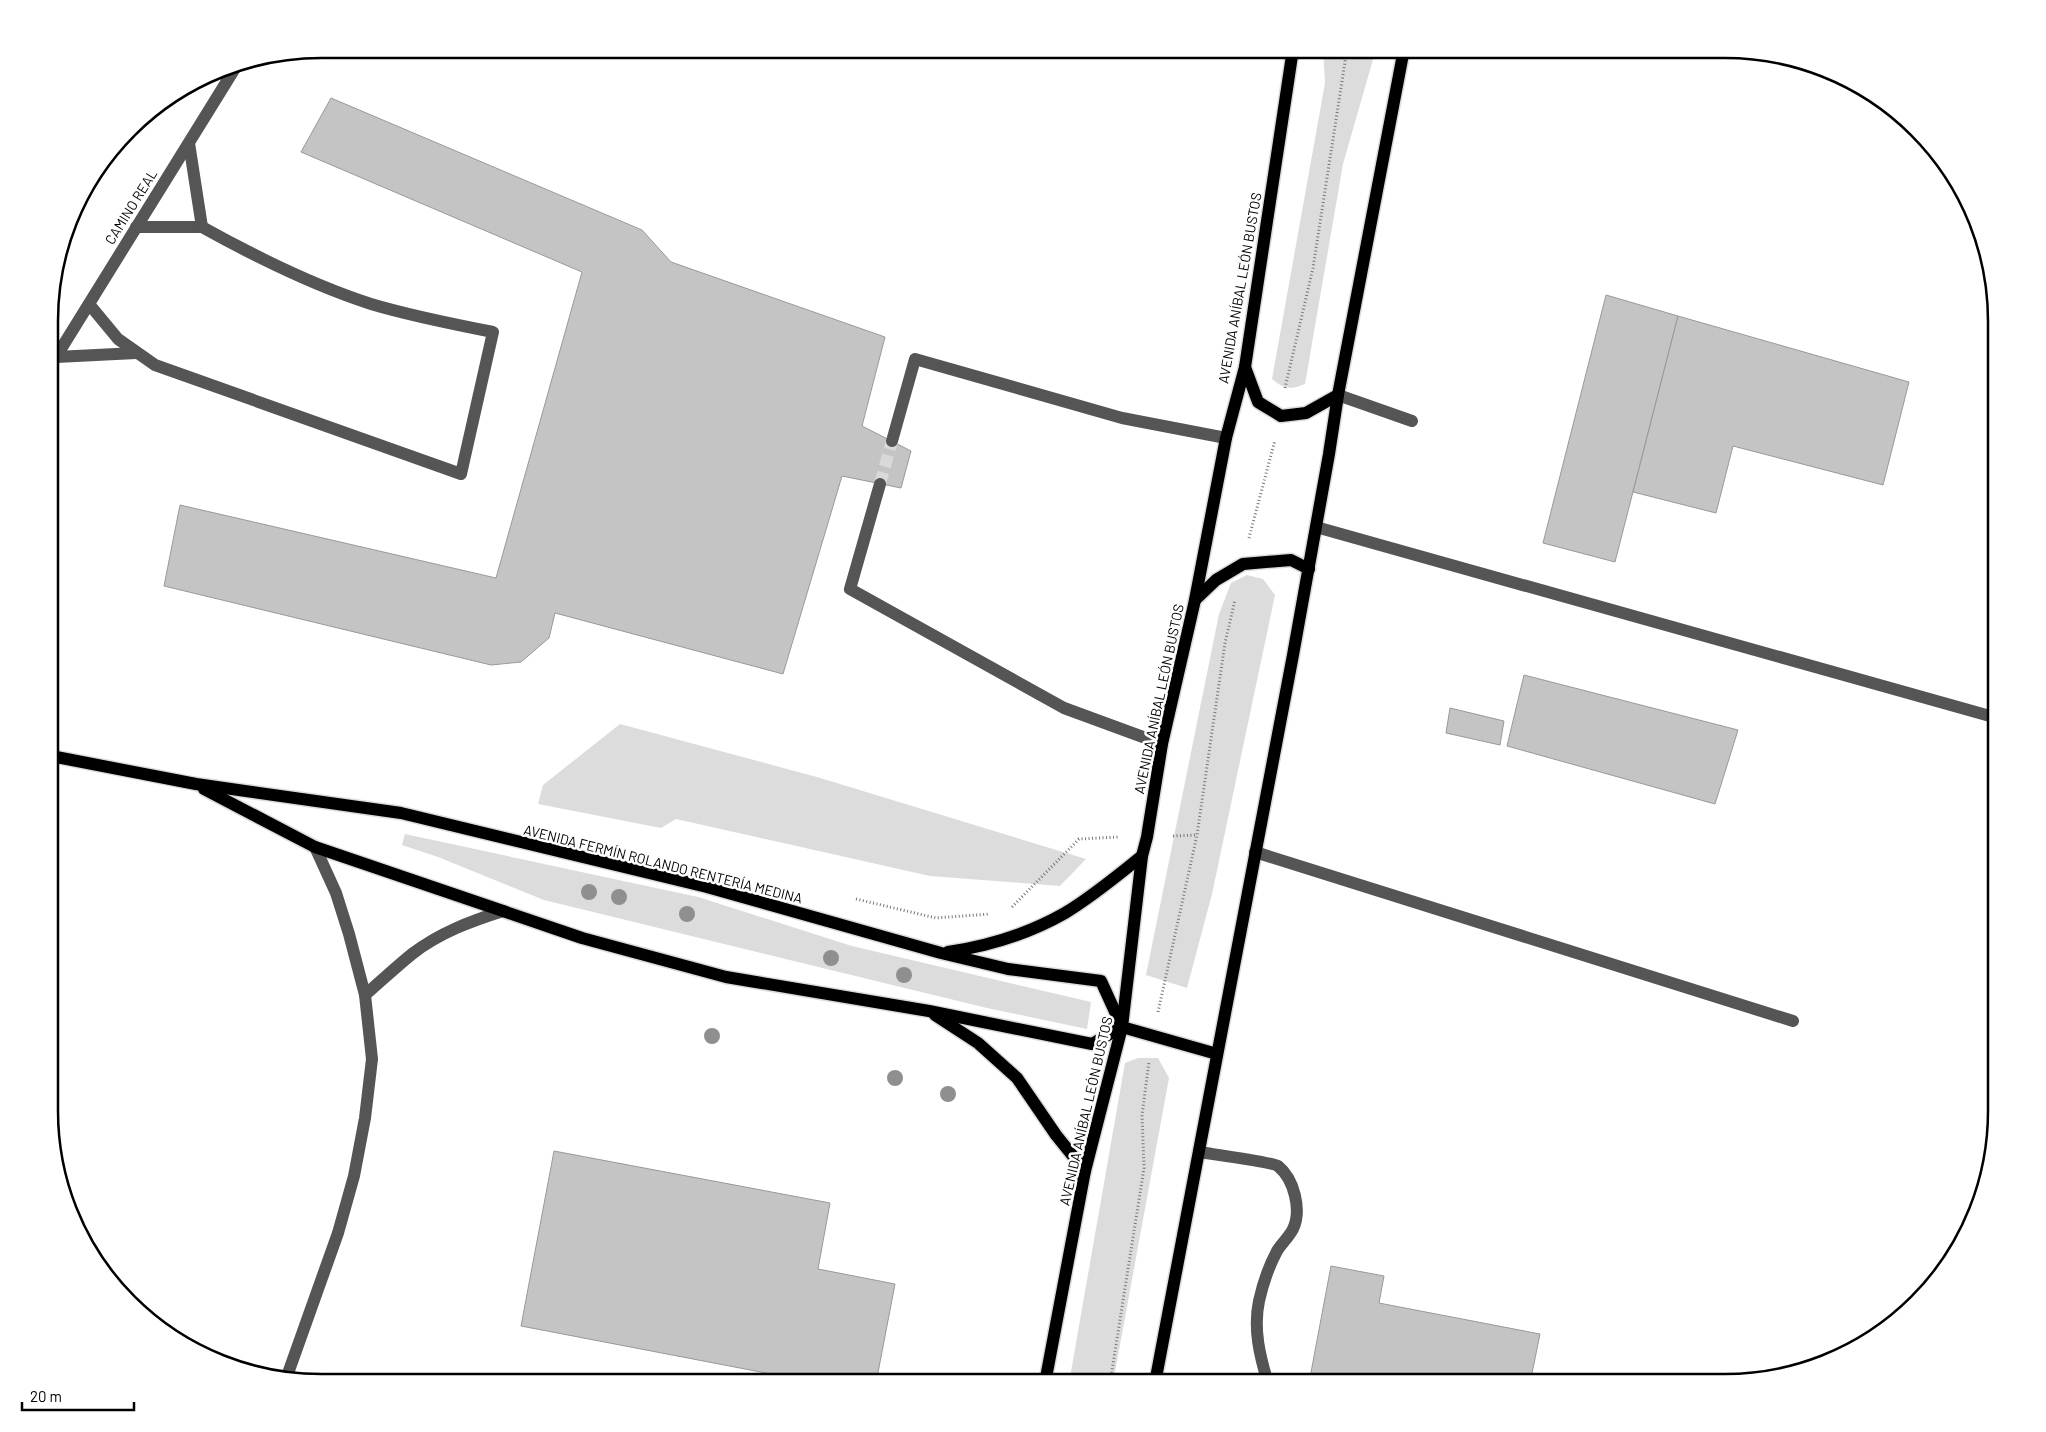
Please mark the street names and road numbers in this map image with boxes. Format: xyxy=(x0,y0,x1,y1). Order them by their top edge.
street label: CAMINO REAL xyxy=(101,166,160,247)
street label: AVENIDA ANÍBAL LEÓN BUSTOS xyxy=(1214,191,1265,385)
street label: AVENIDA ANÍBAL LEÓN BUSTOS xyxy=(1130,602,1187,795)
street label: AVENIDA FERMÍN ROLANDO RENTERÍA MEDINA xyxy=(522,821,805,907)
street label: AVENIDA ANÍBAL LEÓN BUSTOS xyxy=(1055,1015,1116,1207)

